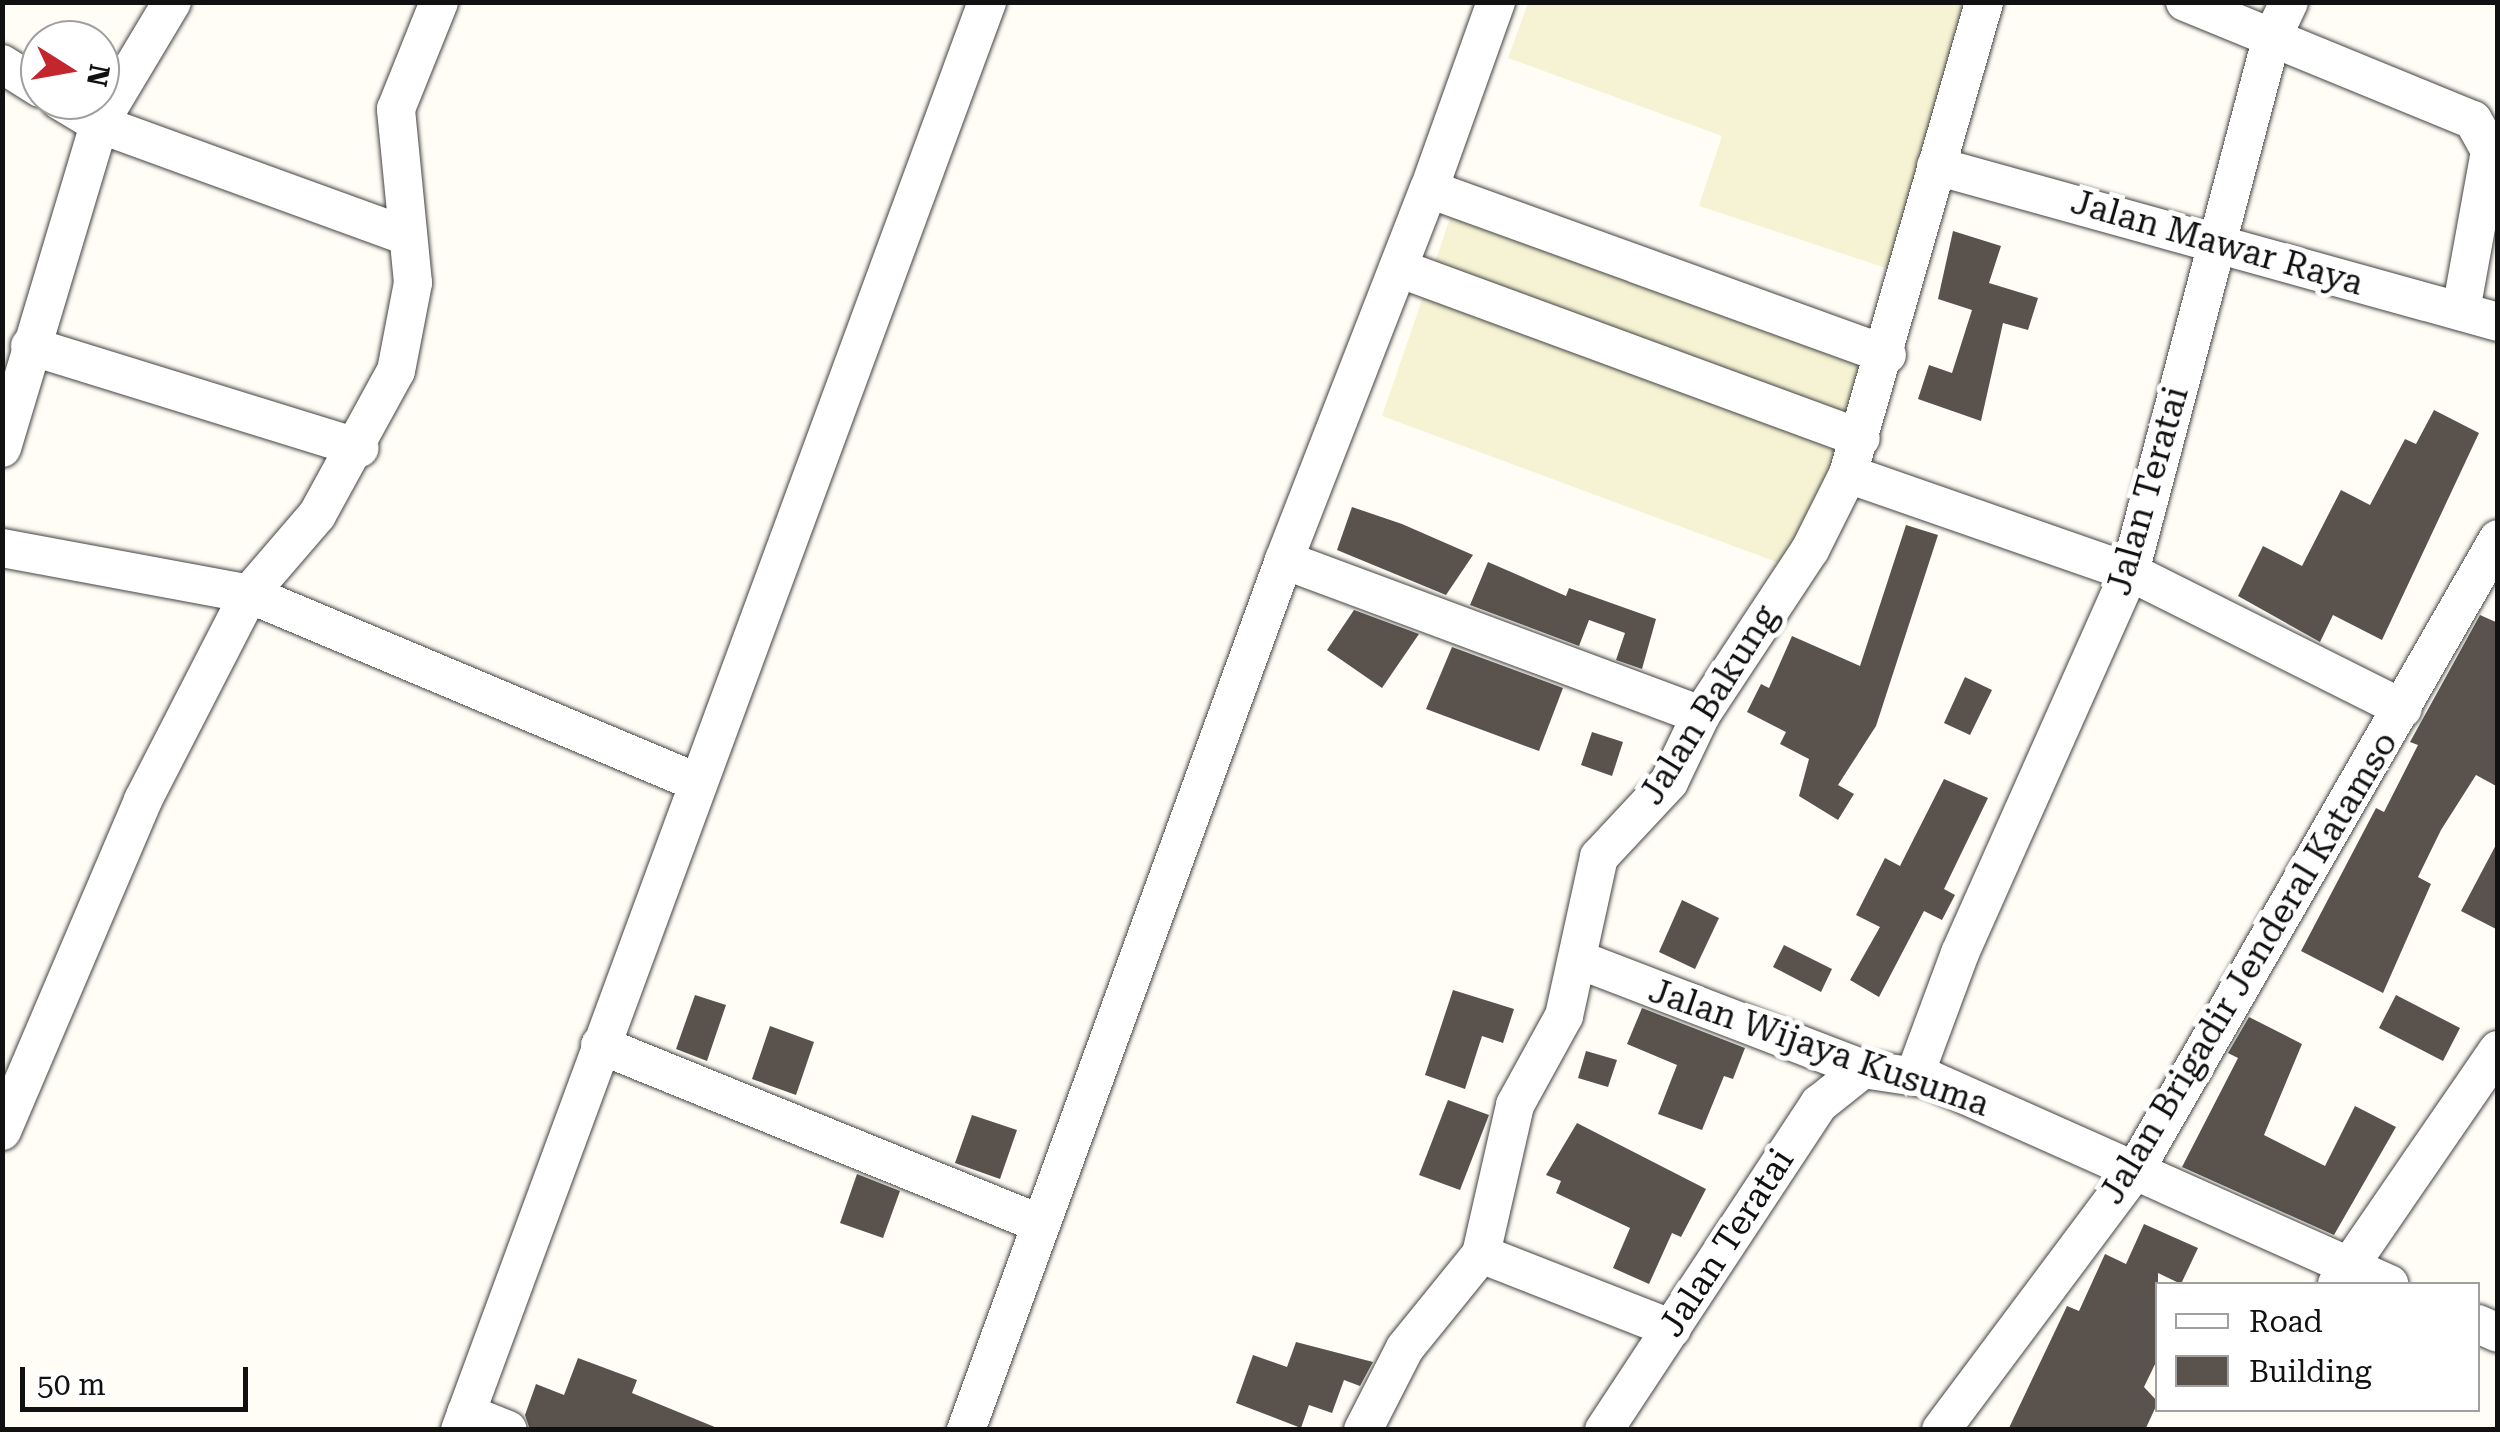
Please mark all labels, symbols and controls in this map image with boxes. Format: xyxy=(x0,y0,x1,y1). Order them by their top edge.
north arrow xyxy=(20,20,120,120)
text: N xyxy=(80,62,116,89)
street label: Jalan Mawar Raya xyxy=(2066,181,2368,305)
street label: Jalan Teratai xyxy=(2098,382,2198,600)
street label: Jalan Bakung xyxy=(1631,597,1787,813)
street label: Jalan Brigadir Jenderal Katamso xyxy=(2091,724,2407,1212)
street label: Jalan Wijaya Kusuma xyxy=(1643,970,1995,1126)
street label: Jalan Teratai xyxy=(1651,1141,1803,1345)
legend xyxy=(2155,1282,2480,1412)
text: Road xyxy=(2249,1304,2323,1339)
scale bar xyxy=(25,1347,252,1409)
text: Building xyxy=(2249,1354,2372,1389)
text: 50 m xyxy=(37,1367,106,1402)

